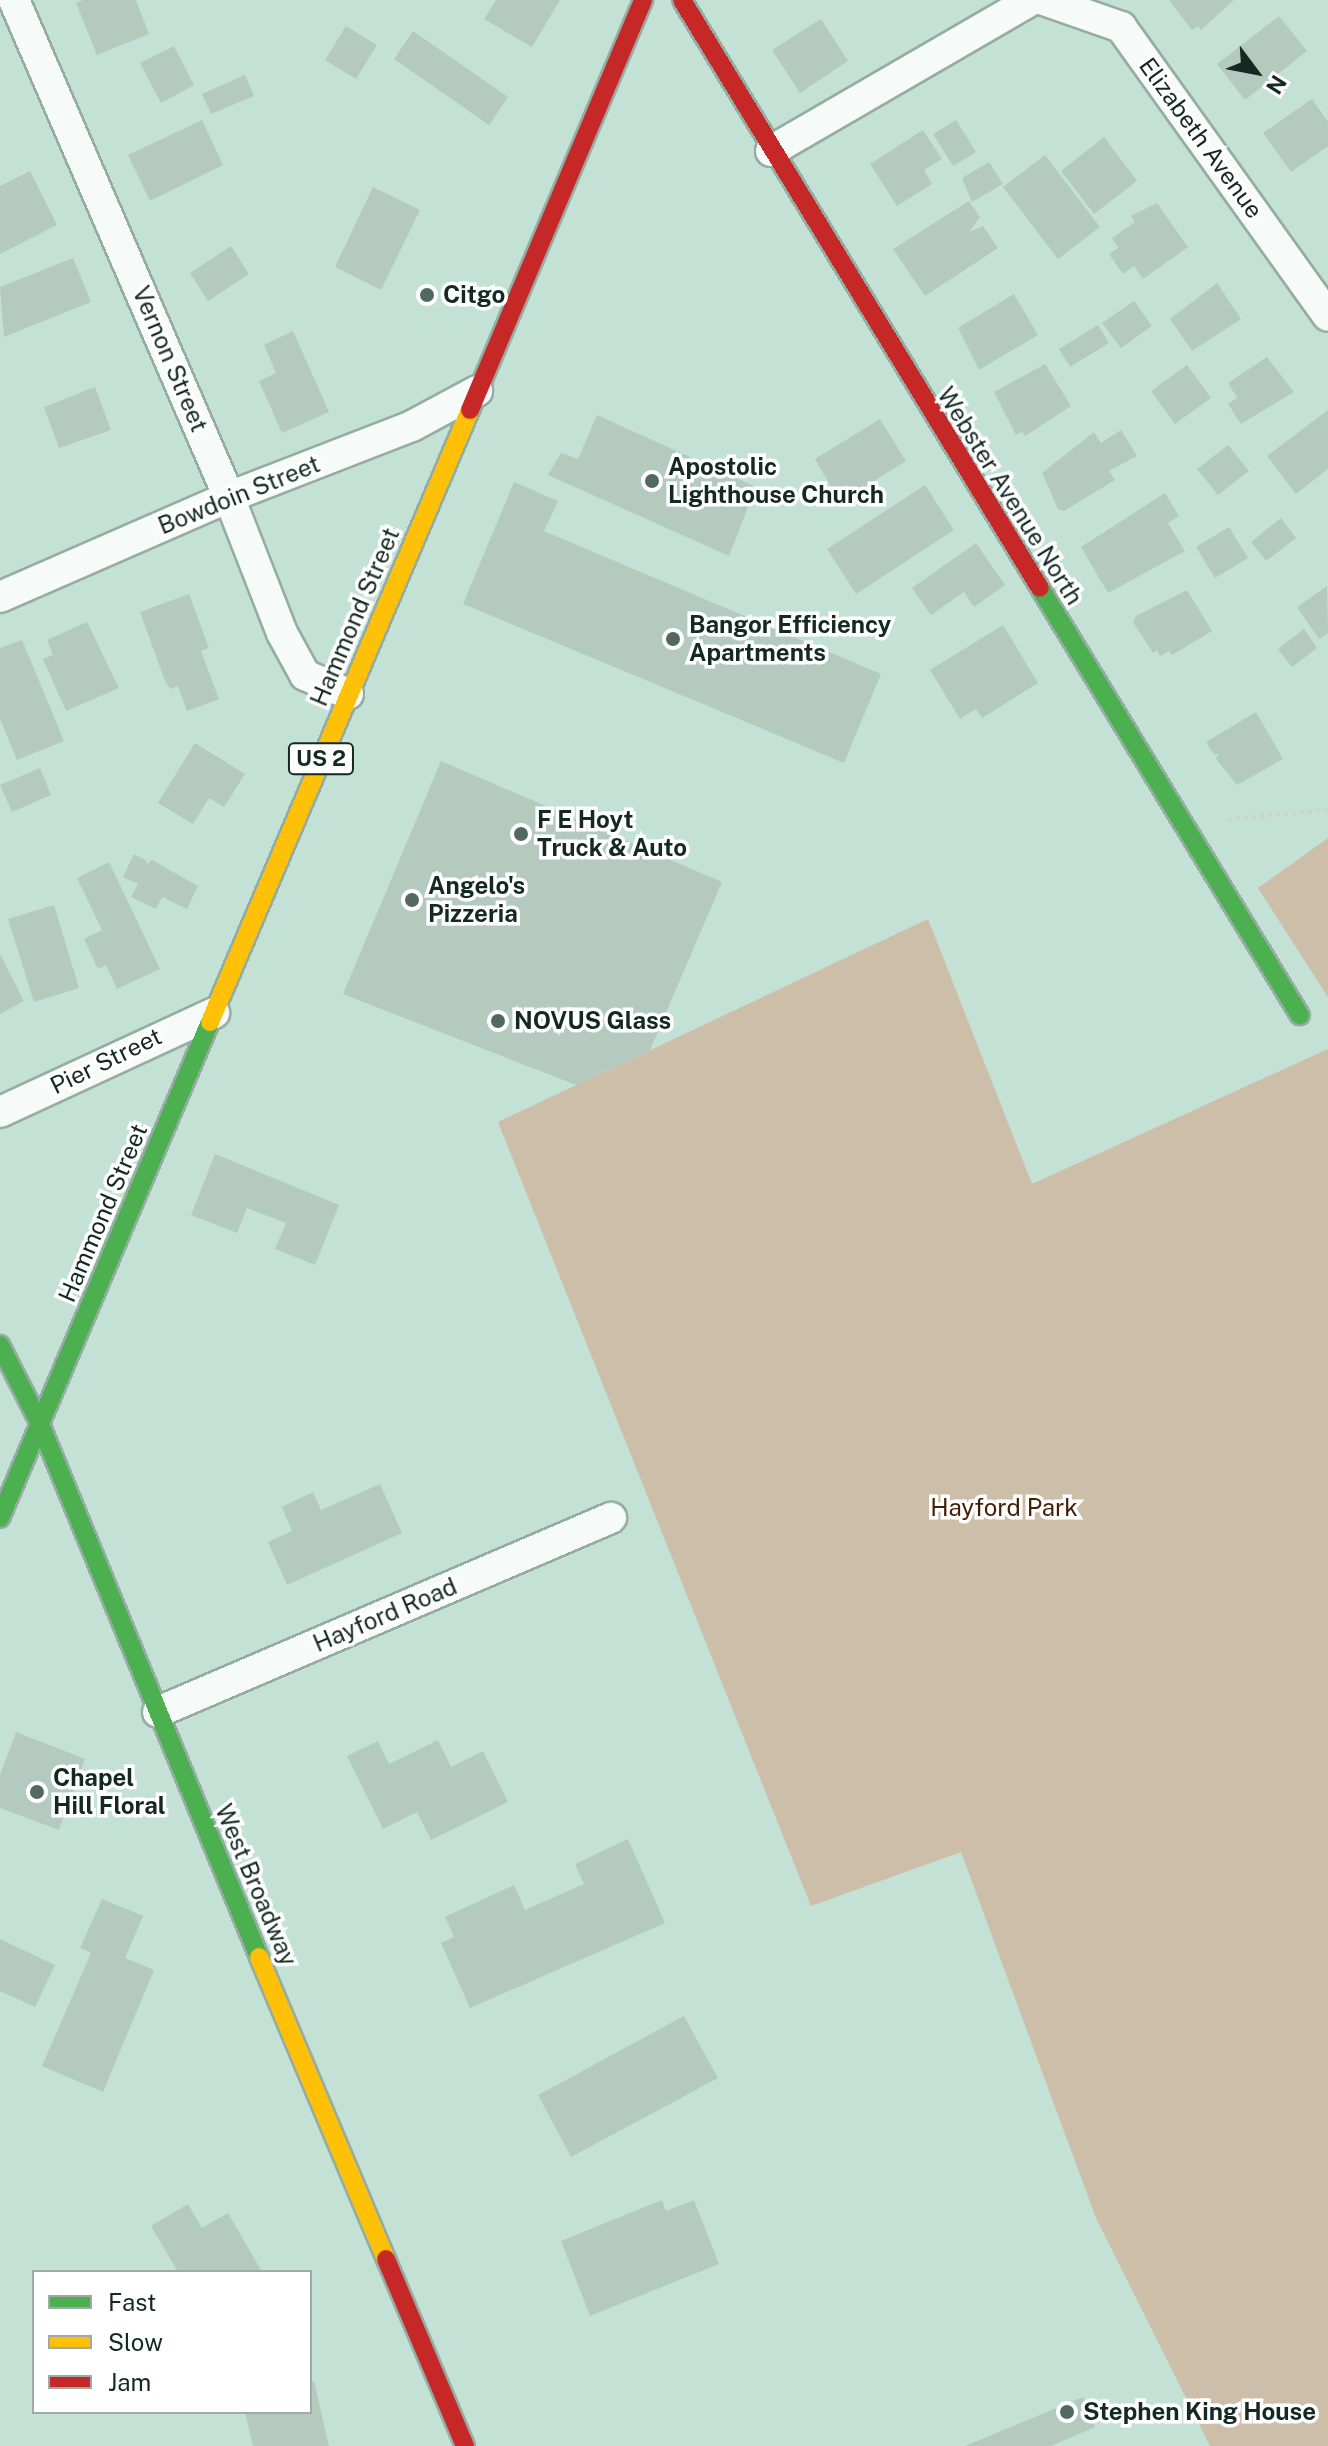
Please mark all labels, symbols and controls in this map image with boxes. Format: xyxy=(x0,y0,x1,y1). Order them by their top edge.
north arrow xyxy=(1216,32,1296,112)
street label: Elizabeth Avenue xyxy=(1133,52,1269,224)
text: N xyxy=(1261,71,1292,99)
place label: Citgo xyxy=(443,281,505,309)
street label: Vernon Street xyxy=(126,282,214,436)
marker: Citgo xyxy=(418,286,436,304)
street label: Webster Avenue North xyxy=(931,382,1089,610)
street label: Bowdoin Street xyxy=(154,449,324,541)
place label: Apostolic Lighthouse Church xyxy=(668,453,884,509)
marker: Apostolic Lighthouse Church xyxy=(643,472,661,490)
street label: Hammond Street xyxy=(304,524,406,710)
place label: Bangor Efficiency Apartments xyxy=(689,611,891,667)
marker: Bangor Efficiency Apartments xyxy=(664,630,682,648)
road number: US 2 xyxy=(287,741,355,777)
place label: F E Hoyt Truck & Auto xyxy=(537,806,687,862)
marker: F E Hoyt Truck & Auto xyxy=(512,825,530,843)
place label: Angelo's Pizzeria xyxy=(428,872,525,928)
marker: Angelo's Pizzeria xyxy=(403,891,421,909)
place label: NOVUS Glass xyxy=(514,1007,671,1035)
marker: NOVUS Glass xyxy=(489,1012,507,1030)
street label: Pier Street xyxy=(46,1022,166,1100)
street label: Hammond Street xyxy=(52,1120,154,1306)
park label: Hayford Park xyxy=(930,1494,1078,1522)
street label: Hayford Road xyxy=(309,1572,461,1658)
place label: Chapel Hill Floral xyxy=(53,1764,166,1820)
marker: Chapel Hill Floral xyxy=(28,1783,46,1801)
street label: West Broadway xyxy=(209,1800,303,1970)
legend xyxy=(32,2270,312,2414)
text: Fast xyxy=(108,2288,156,2316)
text: Slow xyxy=(108,2328,163,2356)
text: Jam xyxy=(108,2368,151,2396)
place label: Stephen King House xyxy=(1083,2398,1316,2426)
marker: Stephen King House xyxy=(1058,2403,1076,2421)

